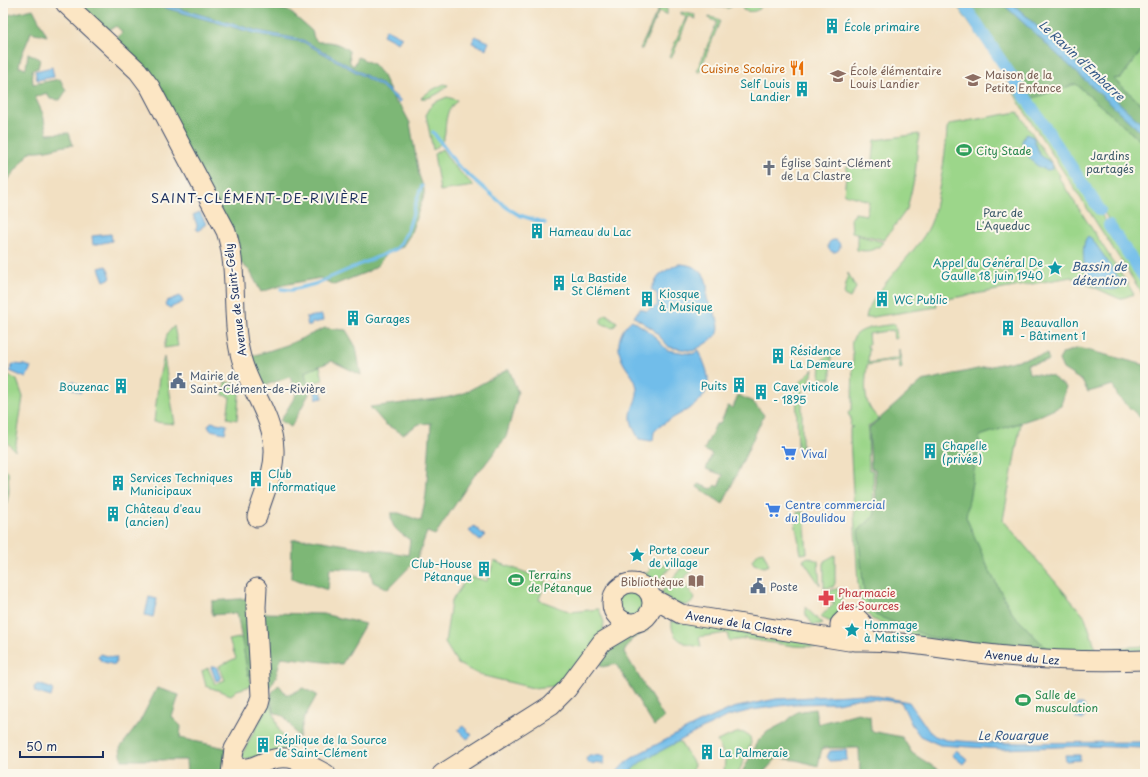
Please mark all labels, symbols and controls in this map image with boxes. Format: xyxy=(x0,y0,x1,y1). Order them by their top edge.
water label: Le Ravin d'Embarre xyxy=(1035,15,1129,105)
building icon: École primaire xyxy=(823,17,841,35)
place label: École primaire xyxy=(844,18,920,35)
restaurant icon: Cuisine Scolaire xyxy=(788,59,806,77)
place label: Cuisine Scolaire xyxy=(701,60,785,77)
place label: École élémentaire Louis Landier xyxy=(850,62,942,92)
place label: Maison de la Petite Enfance xyxy=(985,66,1061,96)
school or university icon: École élémentaire Louis Landier xyxy=(829,67,847,85)
school or university icon: Maison de la Petite Enfance xyxy=(964,71,982,89)
place label: Self Louis Landier xyxy=(740,75,790,105)
building icon: Self Louis Landier xyxy=(793,80,811,98)
sports icon: City Stade xyxy=(955,141,973,159)
place label: City Stade xyxy=(976,142,1032,159)
park label: Jardins partagés xyxy=(1086,147,1134,177)
place label: Église Saint-Clément de La Clastre xyxy=(781,154,892,184)
church icon: Église Saint-Clément de La Clastre xyxy=(760,159,778,177)
district label: SAINT-CLÉMENT-DE-RIVIÈRE xyxy=(151,188,369,207)
park label: Parc de L'Aqueduc xyxy=(976,204,1030,234)
building icon: Hameau du Lac xyxy=(528,222,546,240)
place label: Hameau du Lac xyxy=(549,223,631,240)
street label: Avenue de Saint-Gély xyxy=(220,243,250,357)
place label: Appel du Général De Gaulle 18 juin 1940 xyxy=(933,254,1043,284)
water label: Bassin de détention xyxy=(1071,257,1127,289)
place icon: Appel du Général De Gaulle 18 juin 1940 xyxy=(1046,259,1064,277)
place label: La Bastide St Clément xyxy=(571,269,630,299)
building icon: La Bastide St Clément xyxy=(550,274,568,292)
place label: Kiosque à Musique xyxy=(659,285,713,315)
building icon: Kiosque à Musique xyxy=(638,290,656,308)
building icon: WC Public xyxy=(873,290,891,308)
place label: WC Public xyxy=(894,291,948,308)
building icon: Garages xyxy=(344,309,362,327)
place label: Garages xyxy=(365,310,410,327)
place label: Beauvallon - Bâtiment 1 xyxy=(1020,314,1086,344)
building icon: Beauvallon - Bâtiment 1 xyxy=(999,319,1017,337)
place label: Résidence La Demeure xyxy=(790,342,853,372)
building icon: Résidence La Demeure xyxy=(769,347,787,365)
place label: Mairie de Saint-Clément-de-Rivière xyxy=(190,367,326,397)
public building icon: Mairie de Saint-Clément-de-Rivière xyxy=(169,372,187,390)
building icon: Puits xyxy=(730,376,748,394)
building icon: Bouzenac xyxy=(112,377,130,395)
place label: Puits xyxy=(701,377,727,394)
place label: Bouzenac xyxy=(59,378,109,395)
place label: Cave viticole - 1895 xyxy=(773,378,839,408)
building icon: Cave viticole - 1895 xyxy=(752,383,770,401)
place label: Chapelle (privée) xyxy=(942,437,987,467)
building icon: Chapelle (privée) xyxy=(921,442,939,460)
supermarket icon: Vival xyxy=(780,444,798,462)
place label: Vival xyxy=(801,445,827,462)
place label: Club Informatique xyxy=(268,465,336,495)
place label: Services Techniques Municipaux xyxy=(130,469,233,499)
building icon: Club Informatique xyxy=(247,470,265,488)
building icon: Services Techniques Municipaux xyxy=(109,474,127,492)
place label: Centre commercial du Boulidou xyxy=(785,496,885,526)
place label: Château d'eau (ancien) xyxy=(125,500,201,530)
supermarket icon: Centre commercial du Boulidou xyxy=(764,501,782,519)
building icon: Château d'eau (ancien) xyxy=(104,505,122,523)
place label: Porte coeur de village xyxy=(649,541,710,571)
place icon: Porte coeur de village xyxy=(628,546,646,564)
place label: Club-House Pétanque xyxy=(411,555,472,585)
building icon: Club-House Pétanque xyxy=(475,560,493,578)
place label: Terrains de Pétanque xyxy=(528,566,592,596)
sports icon: Terrains de Pétanque xyxy=(507,571,525,589)
library icon: Bibliothèque xyxy=(687,572,705,590)
place label: Bibliothèque xyxy=(620,573,684,590)
public building icon: Poste xyxy=(749,577,767,595)
place label: Poste xyxy=(770,578,798,595)
place label: Pharmacie des Sources xyxy=(838,584,899,614)
pharmacy icon: Pharmacie des Sources xyxy=(817,589,835,607)
street label: Avenue de la Clastre xyxy=(684,606,794,640)
place label: Hommage à Matisse xyxy=(864,616,918,646)
place icon: Hommage à Matisse xyxy=(843,621,861,639)
street label: Avenue du Lez xyxy=(984,645,1060,669)
place label: Salle de musculation xyxy=(1035,686,1098,716)
sports icon: Salle de musculation xyxy=(1014,691,1032,709)
water label: Le Rouargue xyxy=(978,726,1049,744)
place label: Réplique de la Source de Saint-Clément xyxy=(275,731,387,761)
scale bar xyxy=(20,733,103,759)
building icon: Réplique de la Source de Saint-Clément xyxy=(254,736,272,754)
text: 50 m xyxy=(26,737,57,755)
building icon: La Palmeraie xyxy=(698,743,716,761)
place label: La Palmeraie xyxy=(719,744,788,761)

